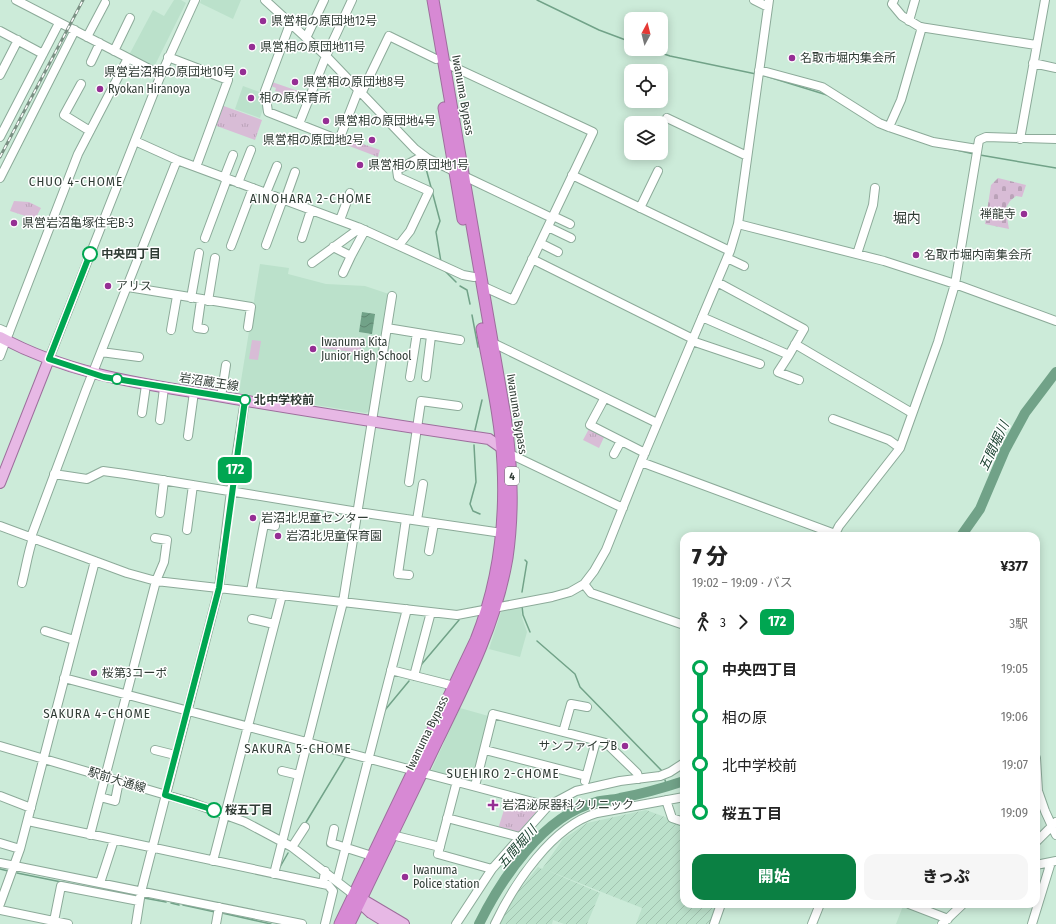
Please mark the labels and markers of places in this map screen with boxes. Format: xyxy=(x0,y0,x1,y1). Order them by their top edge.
place label: 県営相の原団地12号 xyxy=(271,14,377,28)
marker: 県営相の原団地12号 xyxy=(258,16,268,26)
place label: 県営相の原団地11号 xyxy=(260,40,365,54)
marker: 県営相の原団地11号 xyxy=(247,42,257,52)
place label: 名取市堀内集会所 xyxy=(800,51,896,65)
marker: 名取市堀内集会所 xyxy=(787,53,797,63)
place label: 県営岩沼相の原団地10号 xyxy=(104,65,235,79)
marker: 県営岩沼相の原団地10号 xyxy=(238,67,248,77)
place label: 県営相の原団地8号 xyxy=(303,75,405,89)
marker: 県営相の原団地8号 xyxy=(290,77,300,87)
place label: Ryokan Hiranoya xyxy=(108,82,190,96)
marker: Ryokan Hiranoya xyxy=(95,84,105,94)
place label: 相の原保育所 xyxy=(259,91,331,105)
marker: 相の原保育所 xyxy=(246,93,256,103)
place label: 県営相の原団地4号 xyxy=(334,114,436,128)
marker: 県営相の原団地4号 xyxy=(321,116,331,126)
place label: 県営相の原団地2号 xyxy=(263,133,364,147)
marker: 県営相の原団地2号 xyxy=(367,135,377,145)
place label: 県営相の原団地1号 xyxy=(368,158,469,172)
marker: 県営相の原団地1号 xyxy=(355,160,365,170)
place label: 禅龍寺 xyxy=(980,207,1016,221)
marker: 禅龍寺 xyxy=(1019,209,1029,219)
place label: 県営岩沼亀塚住宅B-3 xyxy=(22,216,134,230)
marker: 県営岩沼亀塚住宅B-3 xyxy=(9,218,19,228)
marker: 中央四丁目 xyxy=(82,246,98,262)
place label: 中央四丁目 xyxy=(101,247,161,261)
place label: 名取市堀内南集会所 xyxy=(924,248,1032,262)
marker: 名取市堀内南集会所 xyxy=(911,250,921,260)
place label: アリス xyxy=(116,279,152,293)
marker: アリス xyxy=(103,281,113,291)
place label: Iwanuma Kita Junior High School xyxy=(321,335,412,363)
marker: Iwanuma Kita Junior High School xyxy=(308,344,318,354)
unlabelled marker xyxy=(111,373,123,385)
place label: 北中学校前 xyxy=(254,393,314,407)
marker: 北中学校前 xyxy=(239,394,251,406)
place label: 岩沼北児童センター xyxy=(261,511,369,525)
marker: 岩沼北児童センター xyxy=(248,513,258,523)
place label: 岩沼北児童保育園 xyxy=(286,529,382,543)
marker: 岩沼北児童保育園 xyxy=(273,531,283,541)
place label: 桜第3コーポ xyxy=(102,666,167,680)
marker: 桜第3コーポ xyxy=(89,668,99,678)
place label: サンファイブB xyxy=(539,739,617,753)
marker: サンファイブB xyxy=(620,741,630,751)
place label: 岩沼泌尿器科クリニック xyxy=(502,798,634,812)
marker: 岩沼泌尿器科クリニック xyxy=(487,799,499,811)
marker: 桜五丁目 xyxy=(206,802,222,818)
place label: 桜五丁目 xyxy=(225,803,273,817)
place label: Iwanuma Police station xyxy=(413,863,480,891)
marker: Iwanuma Police station xyxy=(400,872,410,882)

